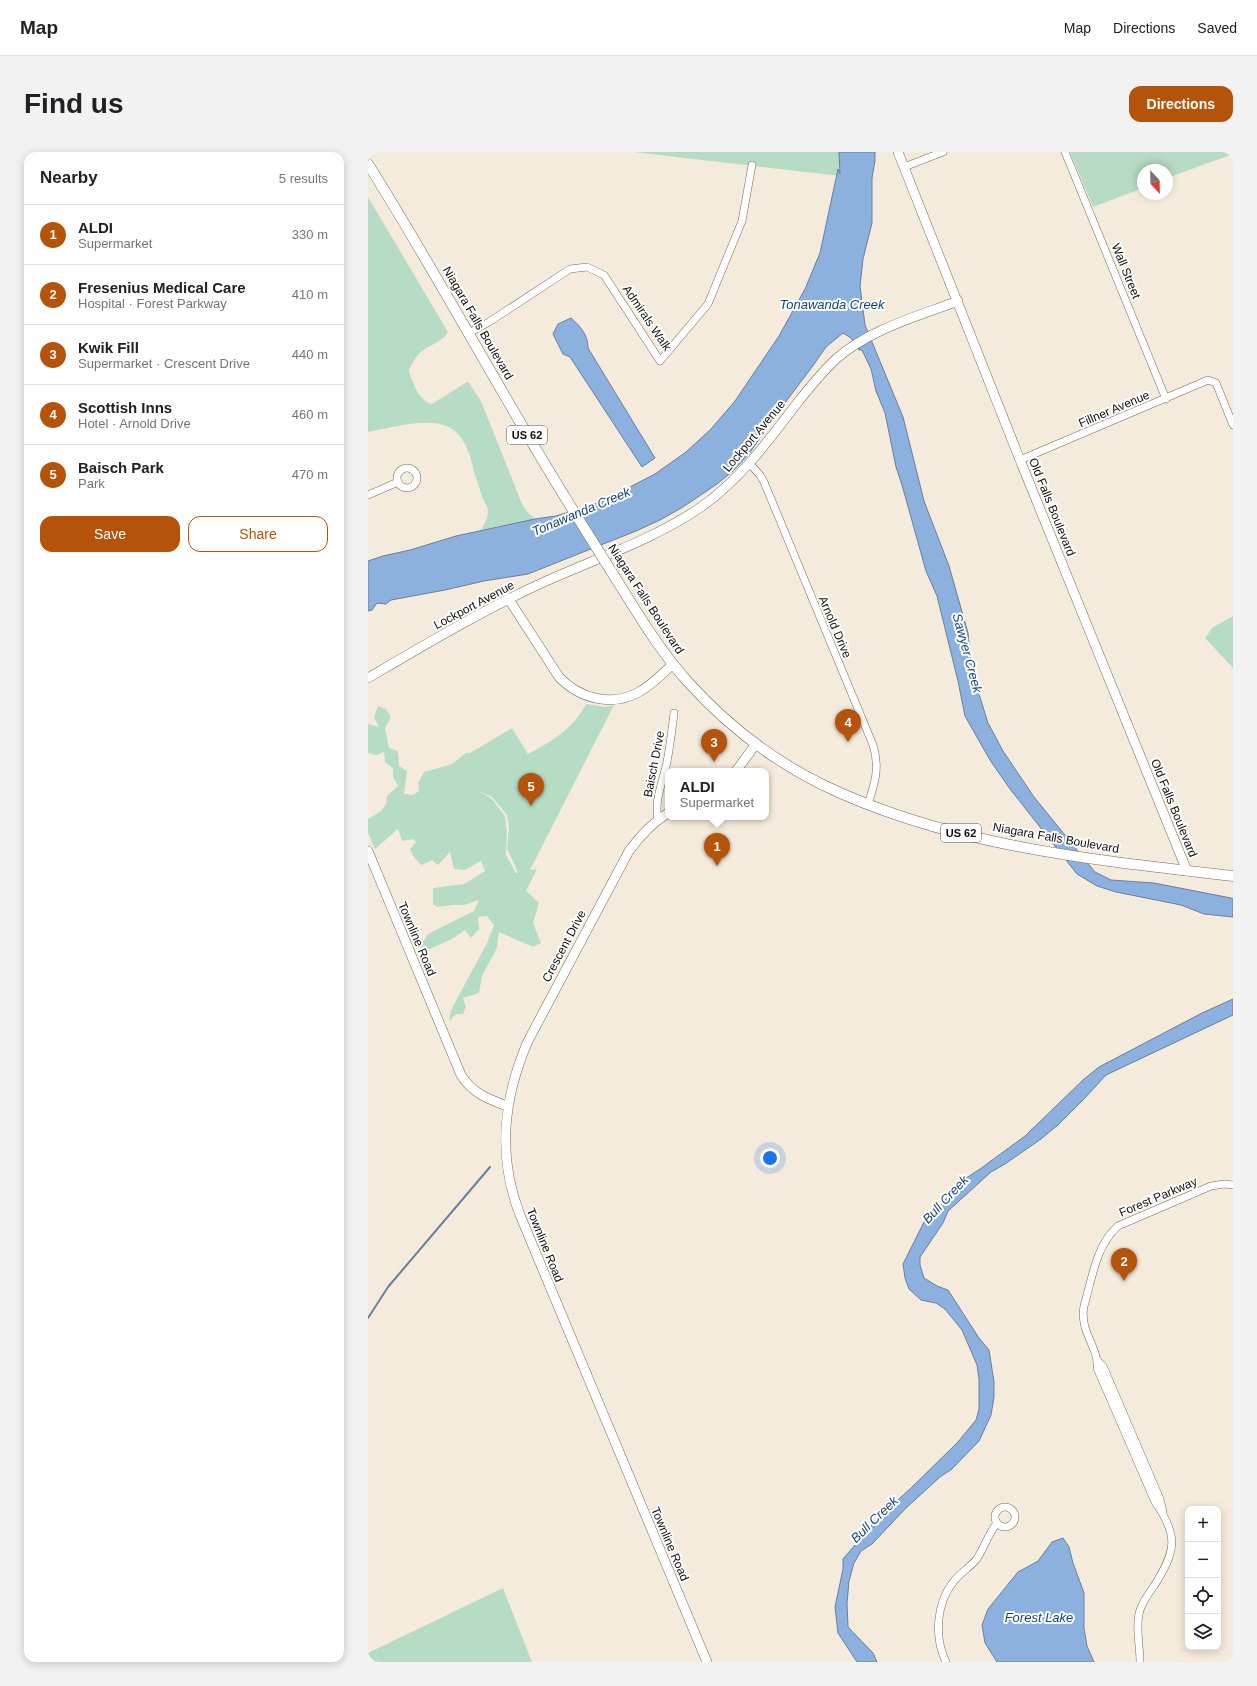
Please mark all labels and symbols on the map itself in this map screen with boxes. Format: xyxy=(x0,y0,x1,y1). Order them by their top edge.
north arrow xyxy=(1137,164,1173,200)
street label: Wall Street xyxy=(1109,241,1144,301)
street label: Niagara Falls Boulevard xyxy=(440,264,516,382)
street label: Admirals Walk xyxy=(620,282,675,354)
water label: Tonawanda Creek xyxy=(779,297,886,312)
street label: Fillner Avenue xyxy=(1076,388,1152,430)
street label: Lockport Avenue xyxy=(720,397,788,475)
road number: US 62 xyxy=(507,426,547,444)
street label: Old Falls Boulevard xyxy=(1026,456,1078,558)
water label: Tonawanda Creek xyxy=(530,483,634,539)
street label: Niagara Falls Boulevard xyxy=(605,541,687,657)
street label: Lockport Avenue xyxy=(431,578,517,632)
street label: Arnold Drive xyxy=(816,594,854,660)
water label: Sawyer Creek xyxy=(950,612,986,696)
pin: 4 xyxy=(835,709,861,742)
street label: Baisch Drive xyxy=(641,729,667,798)
pin: 3 xyxy=(701,729,727,762)
street label: Old Falls Boulevard xyxy=(1148,757,1200,859)
pin: 5 xyxy=(518,773,544,806)
street label: Niagara Falls Boulevard xyxy=(992,820,1120,856)
road number: US 62 xyxy=(941,824,981,842)
pin: 1 xyxy=(704,833,730,866)
street label: Townline Road xyxy=(395,900,439,978)
street label: Crescent Drive xyxy=(539,907,589,984)
your location xyxy=(760,1148,780,1168)
water label: Bull Creek xyxy=(919,1171,972,1226)
street label: Forest Parkway xyxy=(1117,1174,1199,1220)
street label: Townline Road xyxy=(524,1206,566,1284)
pin: 2 xyxy=(1111,1248,1137,1281)
water label: Bull Creek xyxy=(848,1492,902,1546)
street label: Townline Road xyxy=(648,1505,692,1583)
water label: Forest Lake xyxy=(1005,1610,1073,1625)

